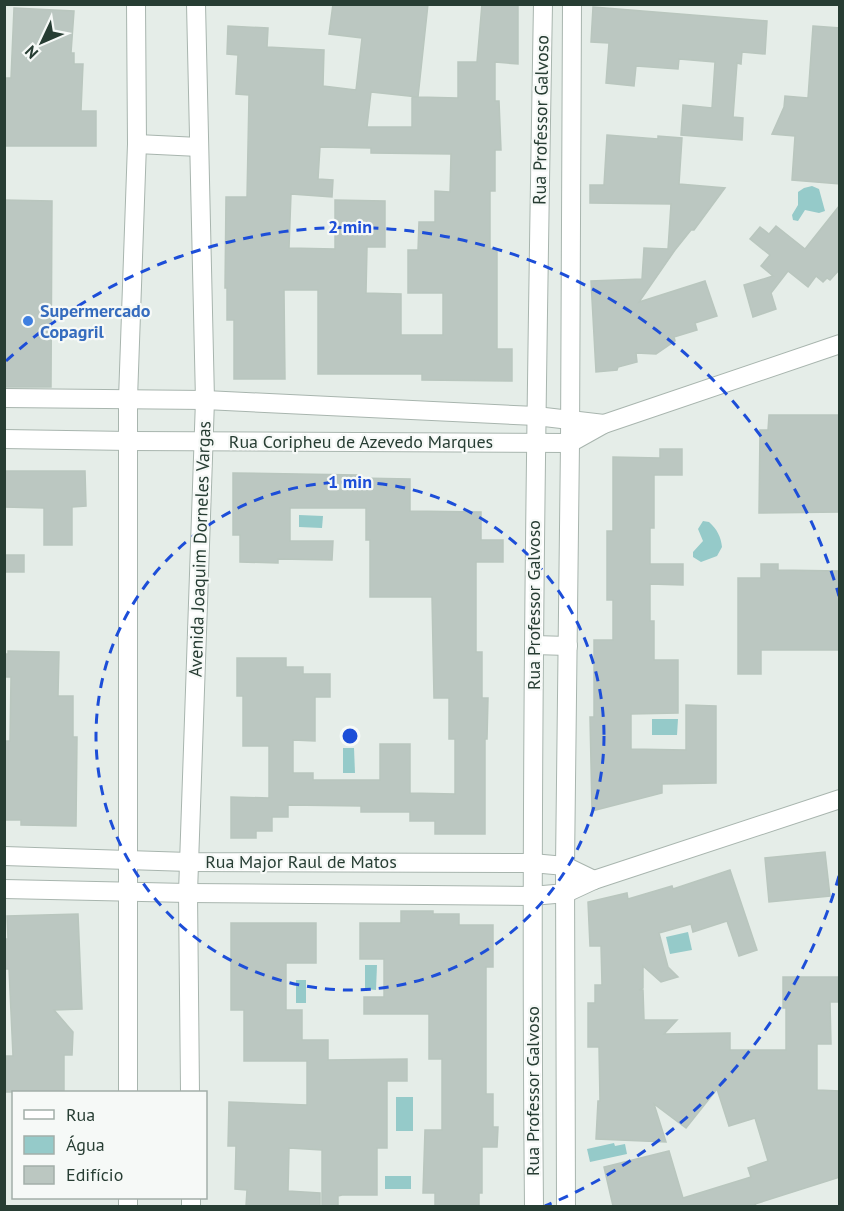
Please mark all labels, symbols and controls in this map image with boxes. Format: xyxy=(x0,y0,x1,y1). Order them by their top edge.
north arrow xyxy=(12,12,72,72)
street label: Rua Professor Galvoso xyxy=(528,35,553,205)
text: N xyxy=(20,42,42,63)
text: 2 min xyxy=(328,215,372,238)
place label: Supermercado Copagril xyxy=(40,299,151,343)
marker: Supermercado Copagril xyxy=(21,314,35,328)
street label: Avenida Joaquim Dorneles Vargas xyxy=(184,420,215,677)
street label: Rua Coripheu de Azevedo Marques xyxy=(229,430,493,453)
text: 1 min xyxy=(328,470,372,493)
street label: Rua Professor Galvoso xyxy=(522,520,545,690)
centre of rings xyxy=(340,726,360,746)
street label: Rua Major Raul de Matos xyxy=(205,850,397,873)
street label: Rua Professor Galvoso xyxy=(521,1006,544,1176)
legend xyxy=(12,1091,207,1199)
text: Rua xyxy=(66,1103,95,1126)
text: Água xyxy=(66,1133,105,1156)
text: Edifício xyxy=(66,1163,123,1186)

